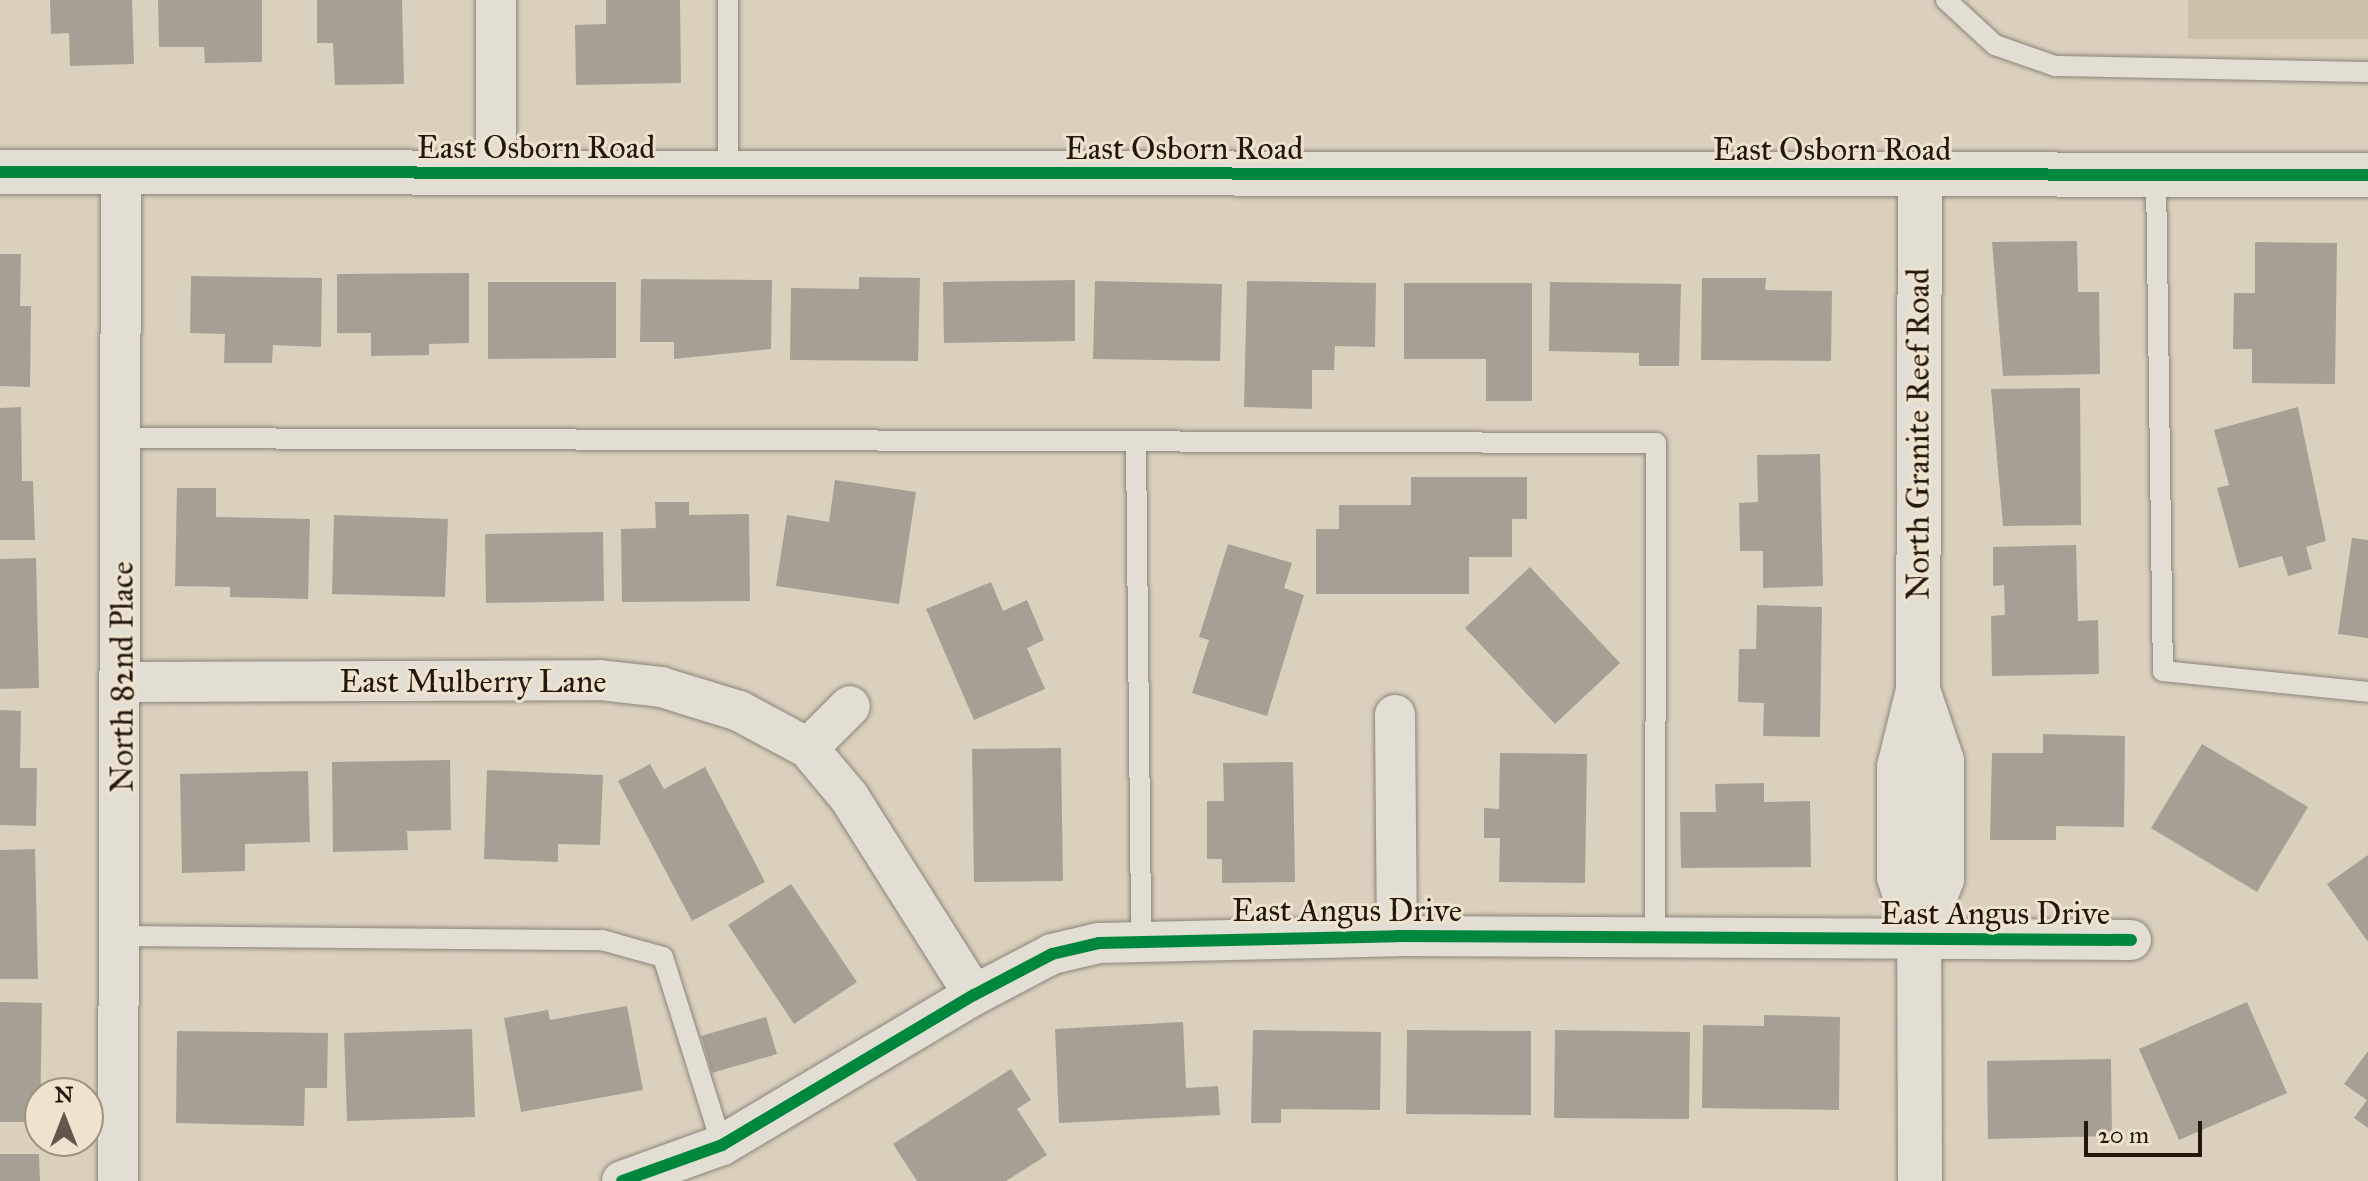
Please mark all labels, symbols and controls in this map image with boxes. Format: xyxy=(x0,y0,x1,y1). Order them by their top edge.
street label: East Osborn Road xyxy=(417,129,655,167)
street label: East Osborn Road xyxy=(1065,130,1303,168)
street label: East Osborn Road xyxy=(1713,131,1951,169)
street label: North Granite Reef Road xyxy=(1900,268,1938,600)
street label: North 82nd Place xyxy=(104,561,142,793)
street label: East Mulberry Lane xyxy=(339,663,607,701)
street label: East Angus Drive xyxy=(1232,892,1462,930)
street label: East Angus Drive xyxy=(1880,895,2110,933)
north arrow xyxy=(24,1077,104,1157)
text: N xyxy=(55,1081,73,1108)
scale bar xyxy=(2088,1105,2206,1155)
text: 20 m xyxy=(2098,1120,2149,1150)

